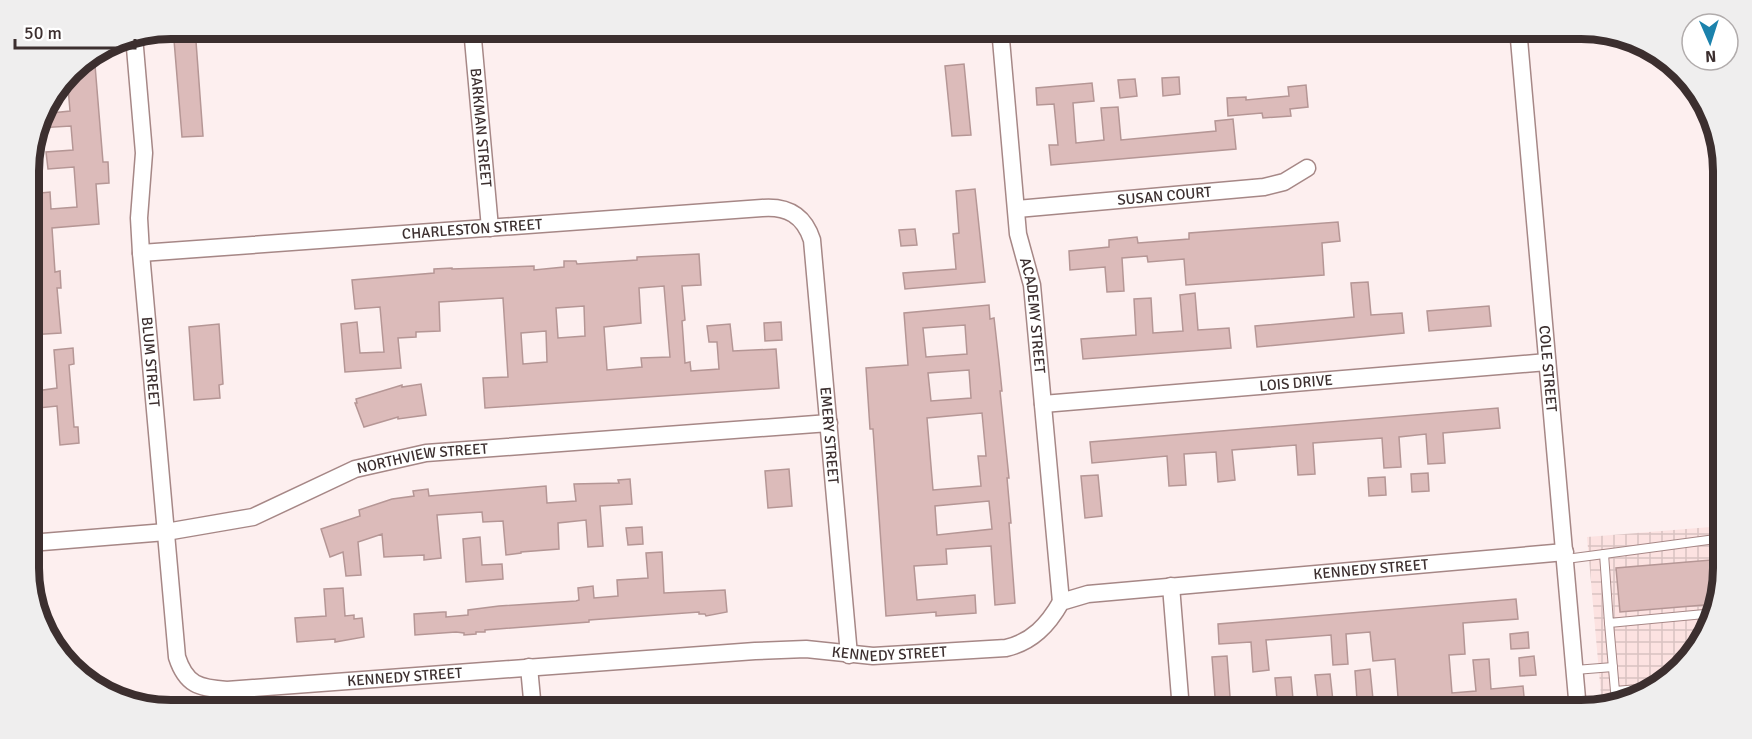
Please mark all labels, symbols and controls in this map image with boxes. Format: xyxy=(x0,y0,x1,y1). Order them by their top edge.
scale bar xyxy=(15,12,135,50)
north arrow xyxy=(1680,12,1740,72)
text: 50 m xyxy=(24,22,62,44)
text: N xyxy=(1705,46,1717,66)
street label: BARKMAN STREET xyxy=(467,67,495,189)
street label: SUSAN COURT xyxy=(1117,183,1213,209)
street label: CHARLESTON STREET xyxy=(401,215,544,243)
street label: ACADEMY STREET xyxy=(1016,256,1049,375)
street label: BLUM STREET xyxy=(138,316,164,408)
street label: COLE STREET xyxy=(1535,325,1561,413)
street label: LOIS DRIVE xyxy=(1259,371,1334,395)
street label: EMERY STREET xyxy=(816,386,843,485)
street label: NORTHVIEW STREET xyxy=(355,439,489,477)
street label: KENNEDY STREET xyxy=(1313,555,1430,583)
street label: KENNEDY STREET xyxy=(831,643,948,665)
street label: KENNEDY STREET xyxy=(346,664,464,690)

